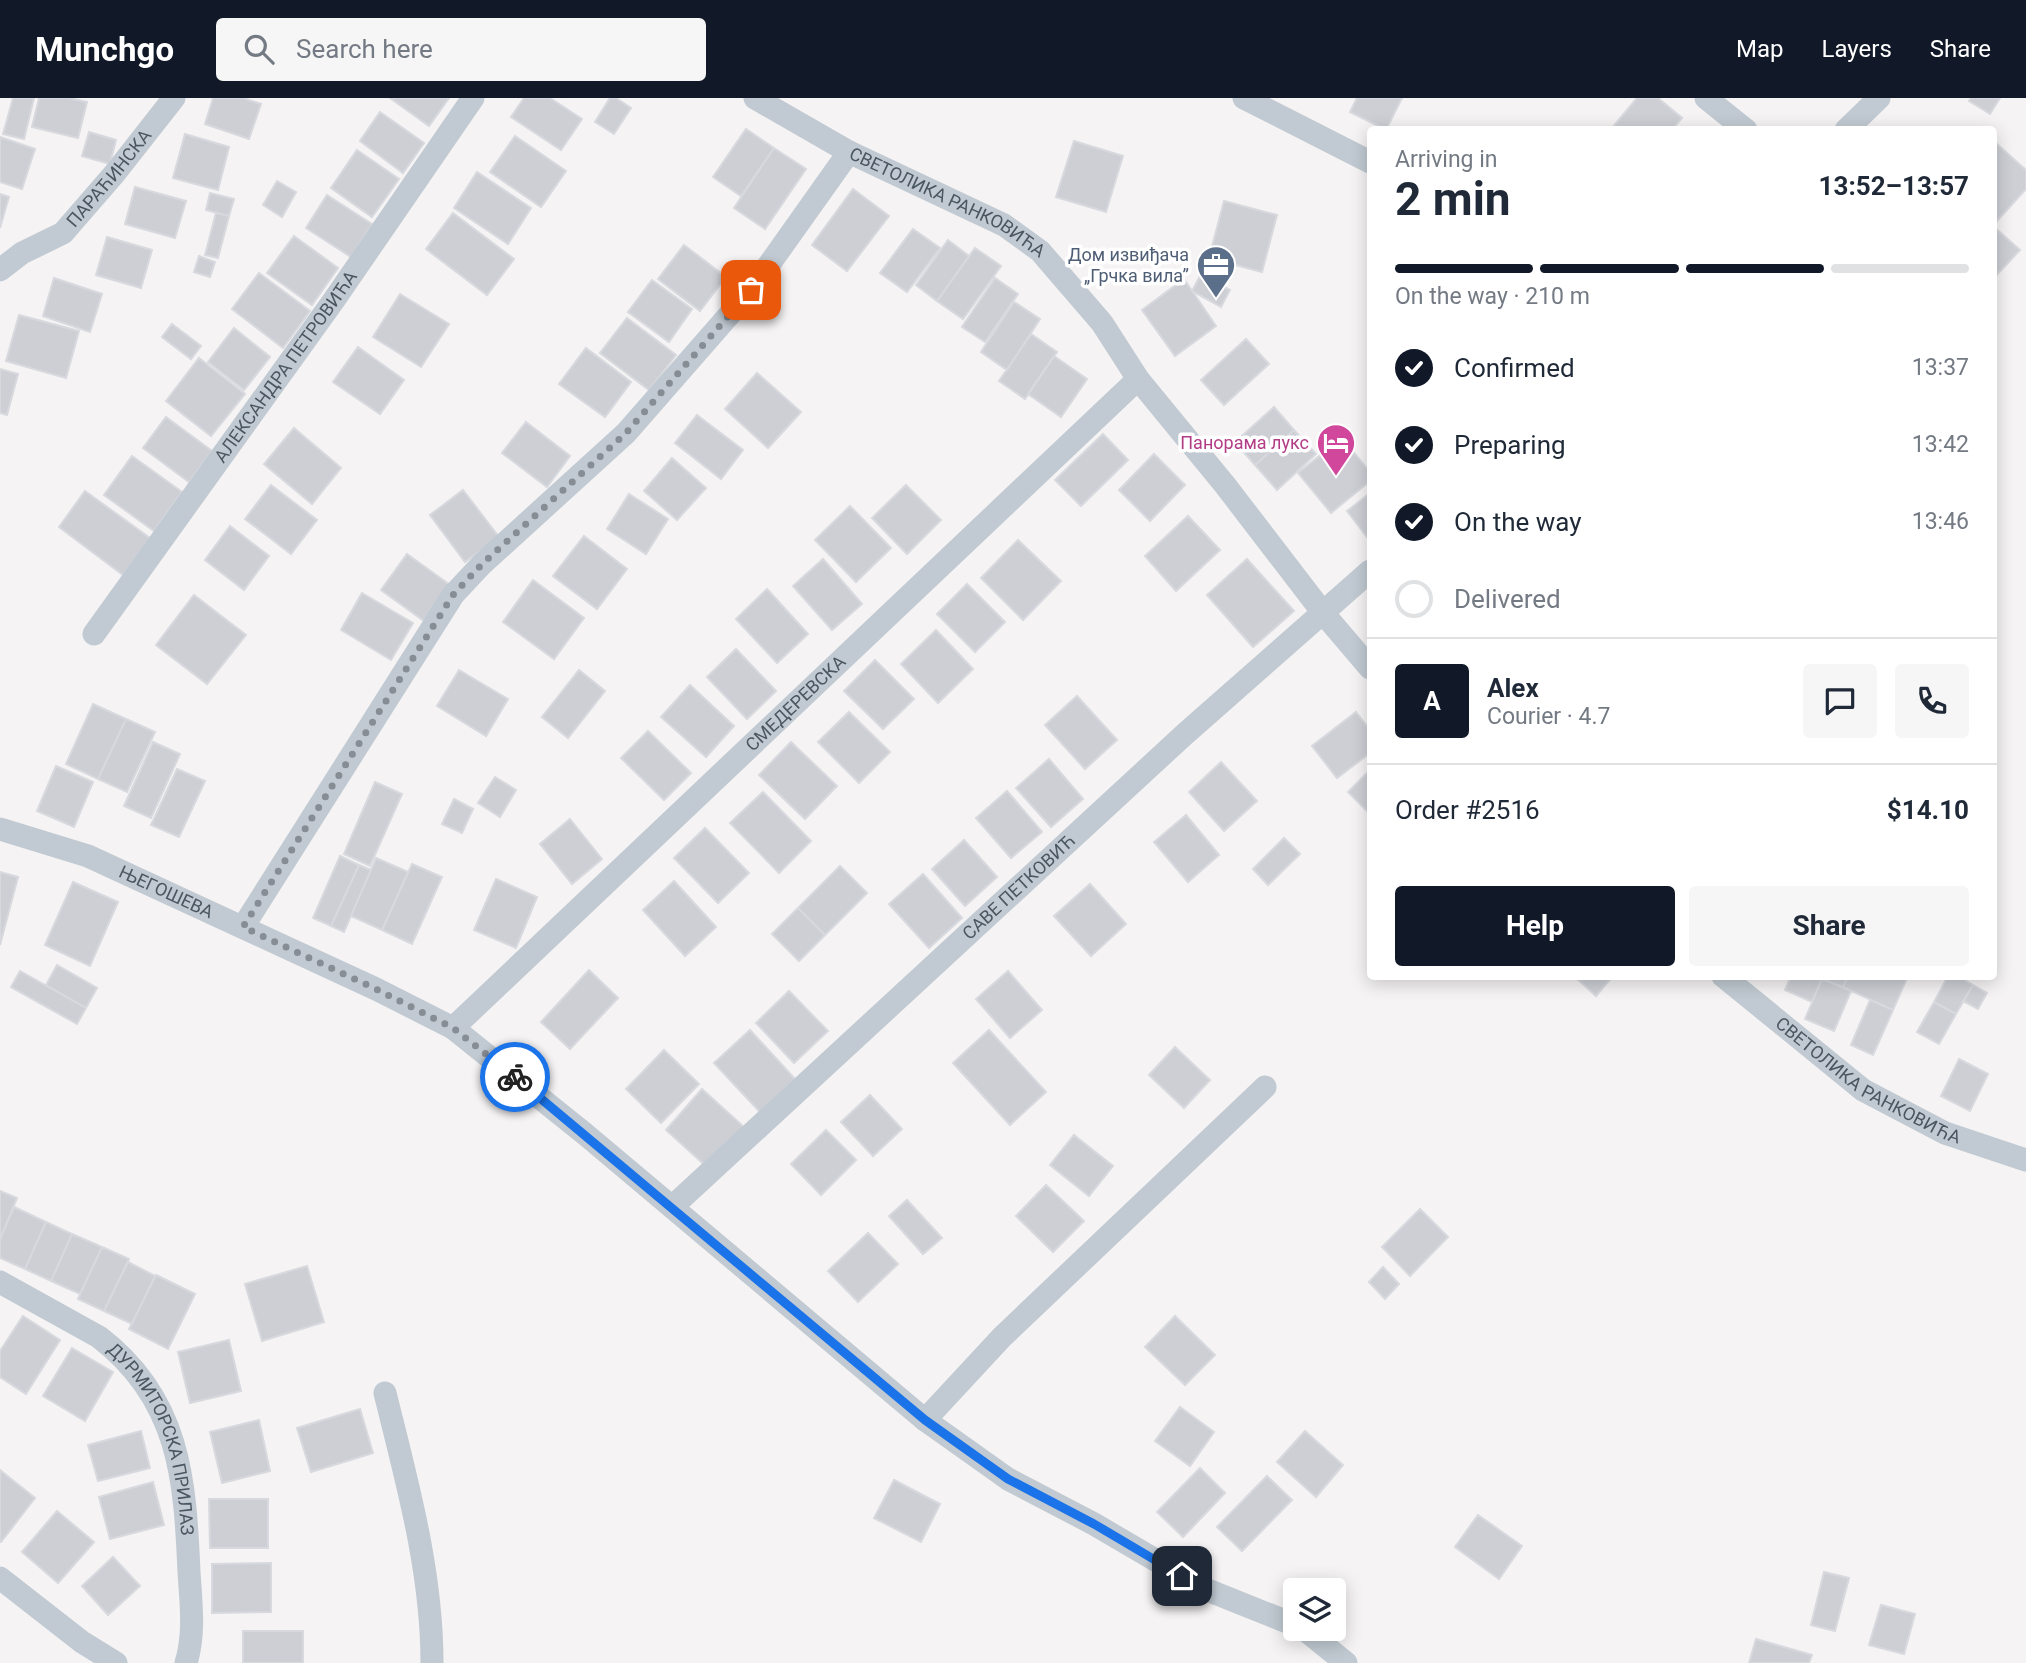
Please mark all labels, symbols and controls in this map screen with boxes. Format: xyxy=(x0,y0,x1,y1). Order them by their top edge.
search box xyxy=(216,18,706,81)
text: Munchgo xyxy=(35,30,174,69)
icon: search xyxy=(240,30,278,68)
text: Search here xyxy=(296,34,433,64)
text: Map xyxy=(1736,35,1784,63)
text: Layers xyxy=(1822,35,1892,63)
text: Share xyxy=(1930,35,1991,63)
street label: ПАРАЋИНСКА xyxy=(62,125,156,231)
street label: СВЕТОЛИКА РАНКОВИЋА xyxy=(846,143,1050,262)
text: Arriving in xyxy=(1395,146,1498,173)
text: 13:52–13:57 xyxy=(1819,171,1969,201)
text: 2 min xyxy=(1395,172,1511,226)
place label: Дом извиђача „Грчка вила” xyxy=(1068,244,1189,286)
office icon: Дом извиђача „Грчка вила” xyxy=(1195,244,1237,299)
pin xyxy=(721,260,781,320)
street label: АЛЕКСАНДРА ПЕТРОВИЋА xyxy=(210,266,361,466)
icon: bag xyxy=(732,271,770,309)
text: On the way · 210 m xyxy=(1395,283,1590,310)
icon: check xyxy=(1395,349,1433,387)
text: Confirmed xyxy=(1454,353,1575,383)
text: 13:37 xyxy=(1912,354,1969,381)
hotel icon: Панорама лукс xyxy=(1315,422,1357,477)
icon: check xyxy=(1395,426,1433,464)
text: Preparing xyxy=(1454,430,1566,460)
text: 13:42 xyxy=(1912,431,1969,458)
place label: Панорама лукс xyxy=(1180,432,1309,453)
icon: check xyxy=(1395,503,1433,541)
text: On the way xyxy=(1454,507,1582,537)
text: 13:46 xyxy=(1912,508,1969,535)
text: Delivered xyxy=(1454,584,1561,614)
street label: СМЕДЕРЕВСКА xyxy=(741,651,850,755)
button: chat xyxy=(1803,664,1877,738)
button: phone xyxy=(1895,664,1969,738)
text: Alex xyxy=(1487,673,1539,703)
text: A xyxy=(1423,686,1441,716)
text: Courier · 4.7 xyxy=(1487,703,1610,730)
text: Order #2516 xyxy=(1395,795,1540,825)
text: $14.10 xyxy=(1887,795,1969,825)
street label: САВЕ ПЕТКОВИЋ xyxy=(958,830,1079,944)
street label: ЊЕГОШЕВА xyxy=(116,861,217,923)
button: Help xyxy=(1395,886,1675,966)
button: Share xyxy=(1689,886,1969,966)
street label: СВЕТОЛИКА РАНКОВИЋА xyxy=(1772,1012,1964,1148)
courier xyxy=(480,1042,550,1112)
icon: bike xyxy=(496,1058,534,1096)
street label: ДУРМИТОРСКА ПРИЛАЗ xyxy=(103,1338,198,1536)
pin xyxy=(1152,1546,1212,1606)
icon: home xyxy=(1163,1557,1201,1595)
map controls xyxy=(1283,1578,1346,1641)
button: layers xyxy=(1283,1578,1346,1641)

